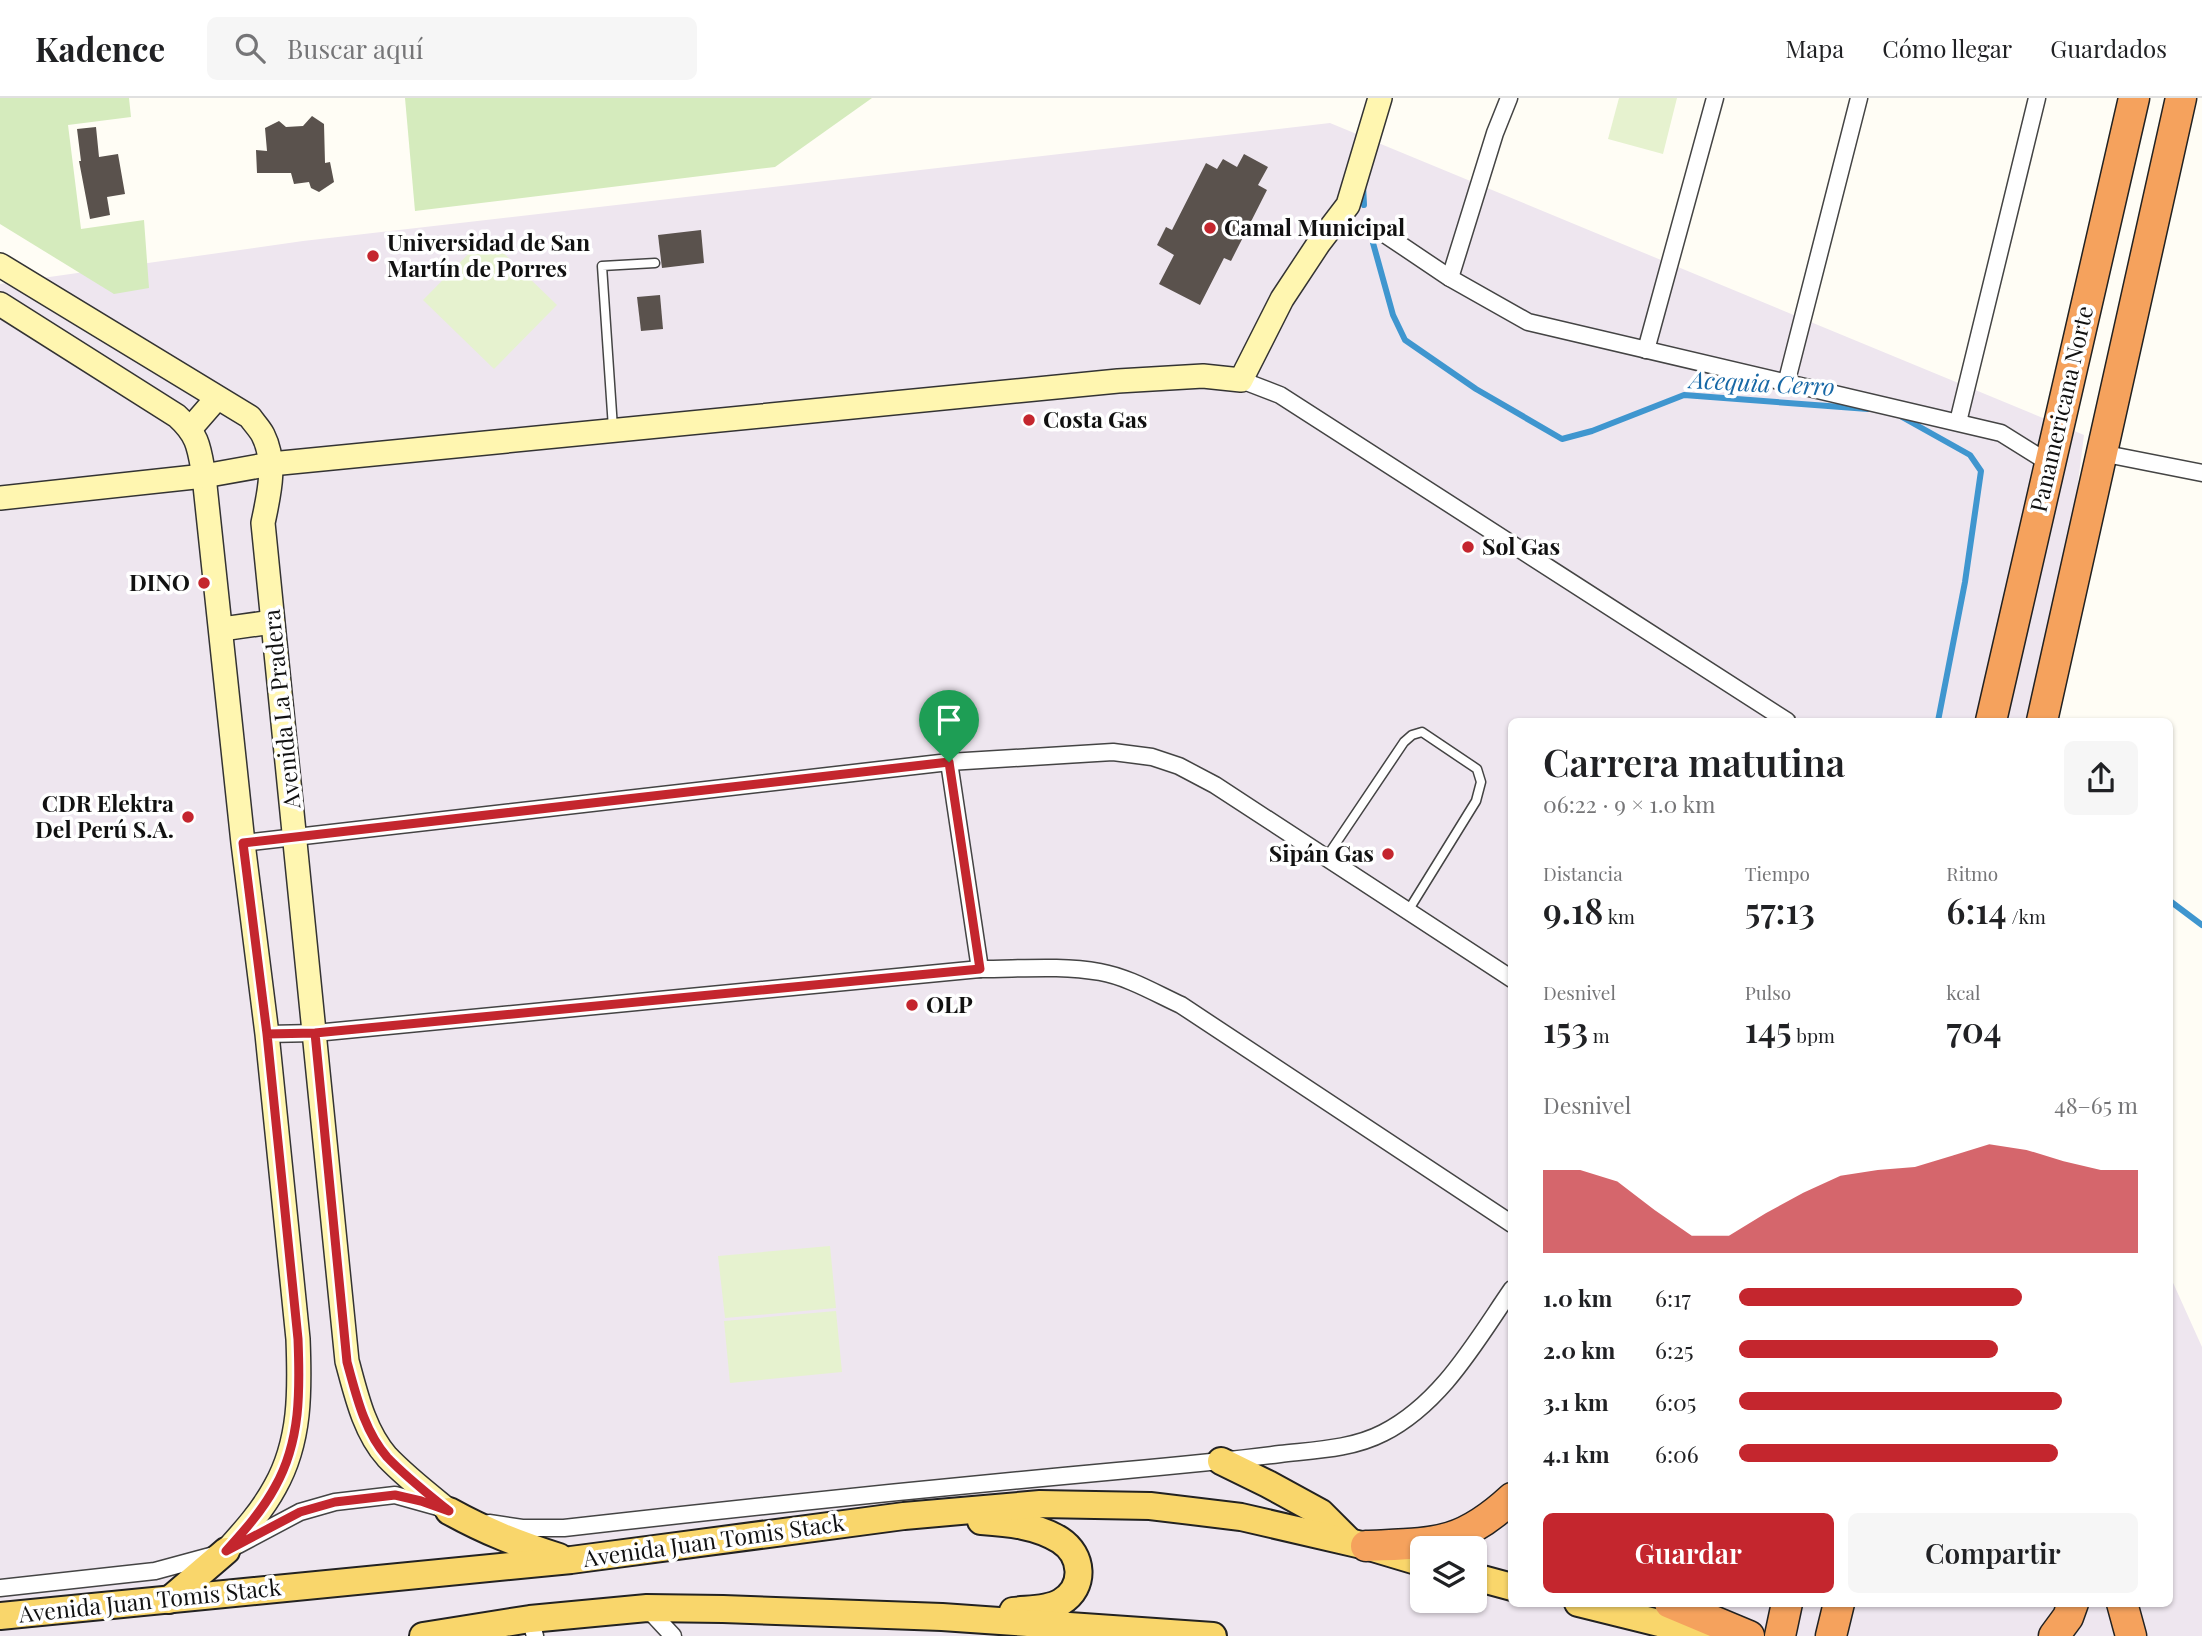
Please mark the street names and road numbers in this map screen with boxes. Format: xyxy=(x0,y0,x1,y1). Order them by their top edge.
street label: Panamericana Norte xyxy=(2022,303,2099,515)
street label: Avenida La Pradera xyxy=(255,607,306,811)
street label: Avenida Juan Tomis Stack xyxy=(580,1506,847,1573)
street label: Avenida Juan Tomis Stack xyxy=(16,1570,283,1629)

